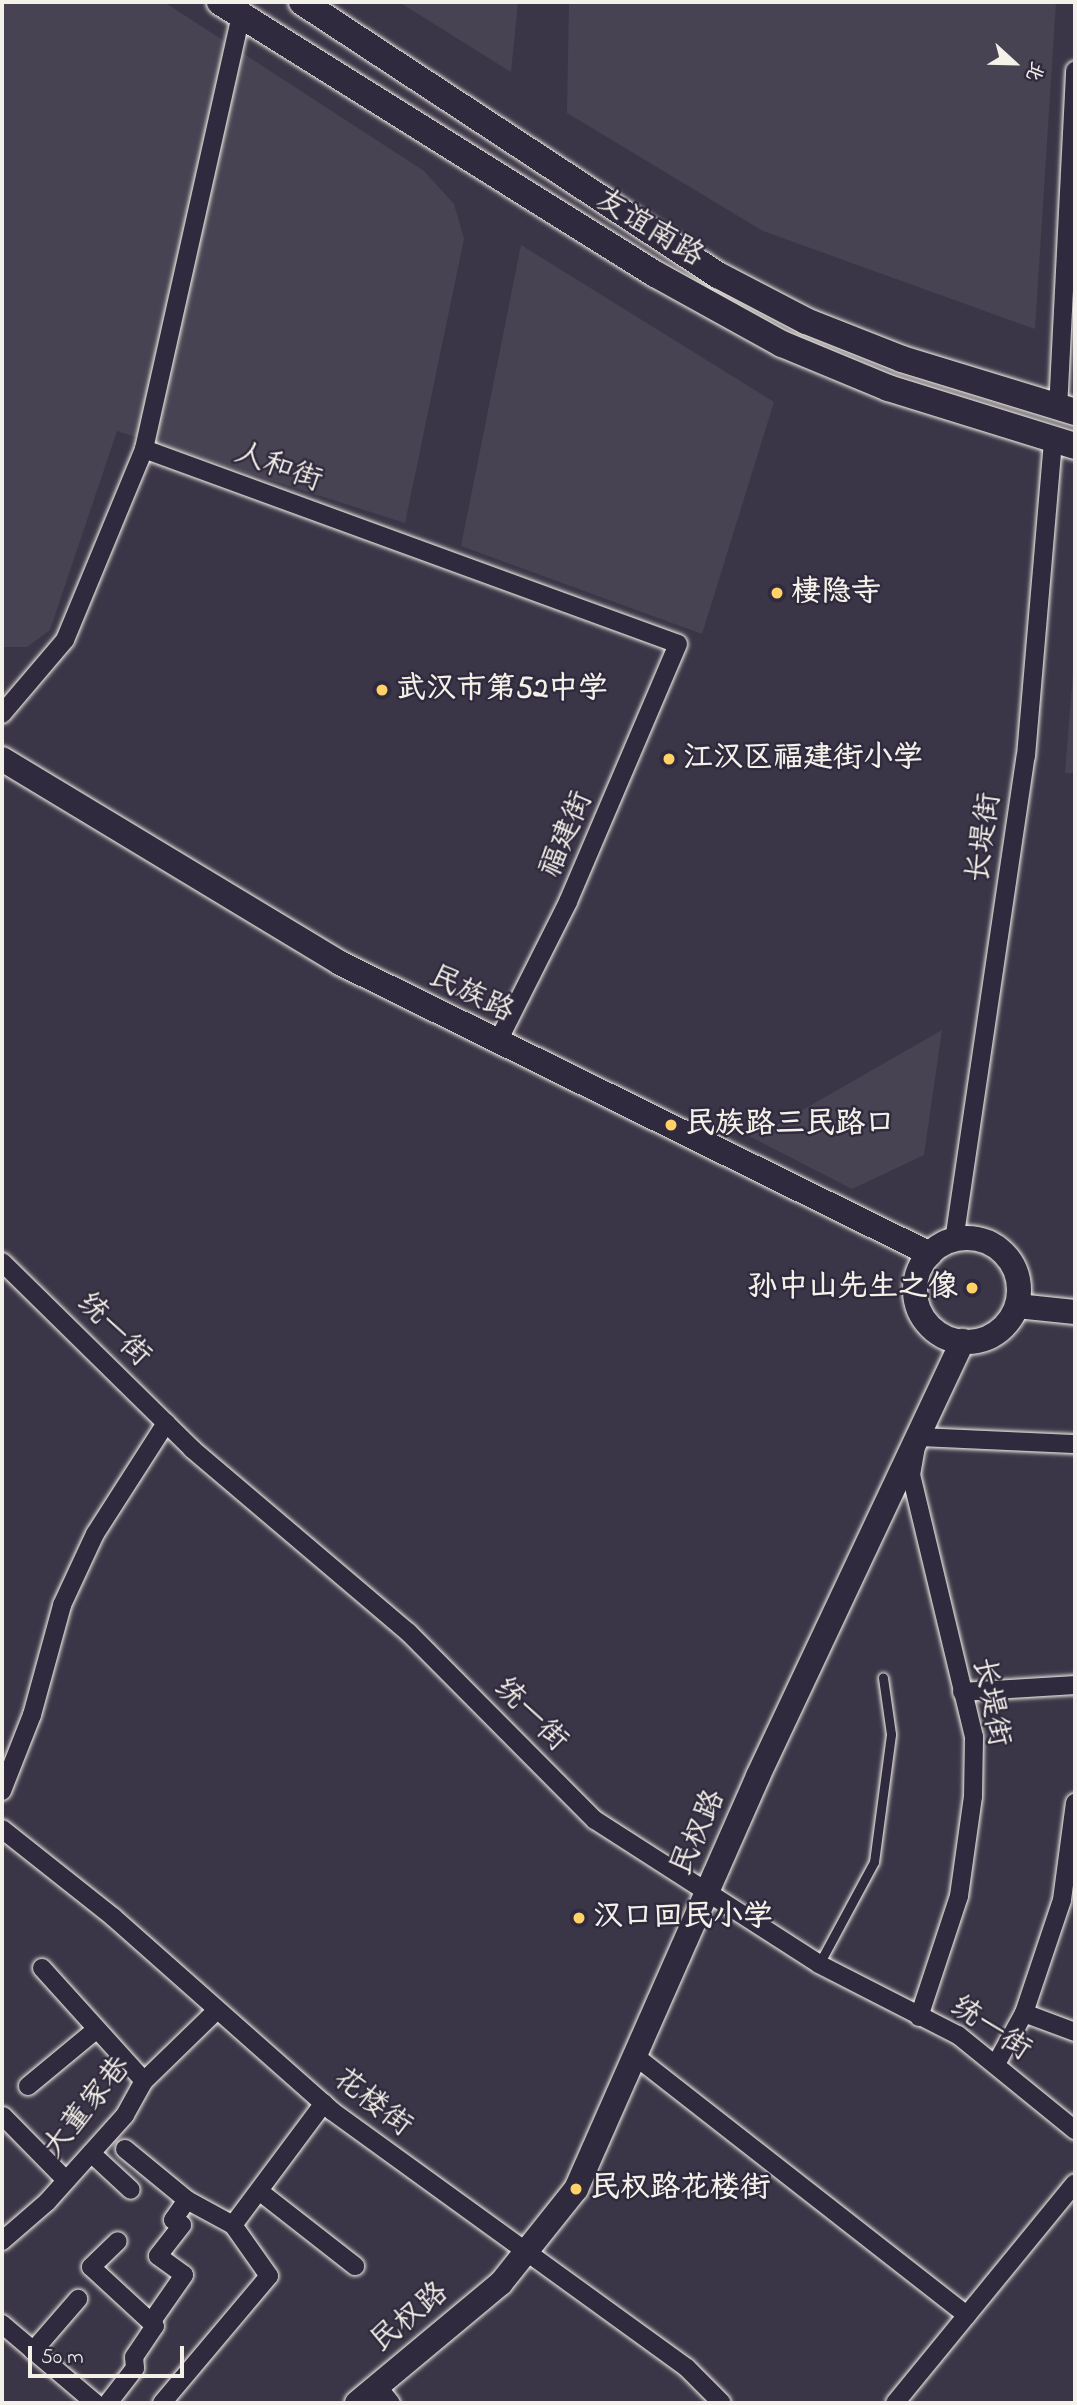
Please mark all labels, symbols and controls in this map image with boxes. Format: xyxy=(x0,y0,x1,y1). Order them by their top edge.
north arrow xyxy=(979,28,1049,98)
text: 北 xyxy=(1018,57,1050,85)
street label: 友谊南路 xyxy=(588,183,710,275)
street label: 人和街 xyxy=(230,436,326,500)
place label: 棲隐寺 xyxy=(791,575,881,611)
marker: 棲隐寺 xyxy=(769,585,785,601)
place label: 武汉市第52中学 xyxy=(396,672,608,708)
marker: 武汉市第52中学 xyxy=(374,682,390,698)
place label: 江汉区福建街小学 xyxy=(683,741,923,777)
marker: 江汉区福建街小学 xyxy=(661,751,677,767)
street label: 福建街 xyxy=(533,787,601,883)
street label: 长堤街 xyxy=(961,791,1009,885)
street label: 民族路 xyxy=(423,959,519,1031)
place label: 民族路三民路口 xyxy=(685,1107,895,1143)
marker: 民族路三民路口 xyxy=(663,1117,679,1133)
place label: 孙中山先生之像 xyxy=(748,1270,958,1306)
marker: 孙中山先生之像 xyxy=(964,1280,980,1296)
street label: 统一街 xyxy=(68,1285,158,1375)
street label: 长堤街 xyxy=(964,1654,1016,1750)
street label: 统一街 xyxy=(485,1670,575,1760)
street label: 民权路 xyxy=(664,1785,734,1881)
place label: 汉口回民小学 xyxy=(593,1900,773,1936)
marker: 汉口回民小学 xyxy=(571,1910,587,1926)
street label: 统一街 xyxy=(943,1989,1037,2069)
street label: 大董家巷 xyxy=(36,2050,140,2166)
street label: 花楼街 xyxy=(325,2061,419,2145)
place label: 民权路花楼街 xyxy=(590,2171,770,2207)
marker: 民权路花楼街 xyxy=(568,2181,584,2197)
street label: 民权路 xyxy=(364,2275,456,2361)
scale bar xyxy=(32,2332,187,2376)
text: 50 m xyxy=(41,2343,84,2373)

